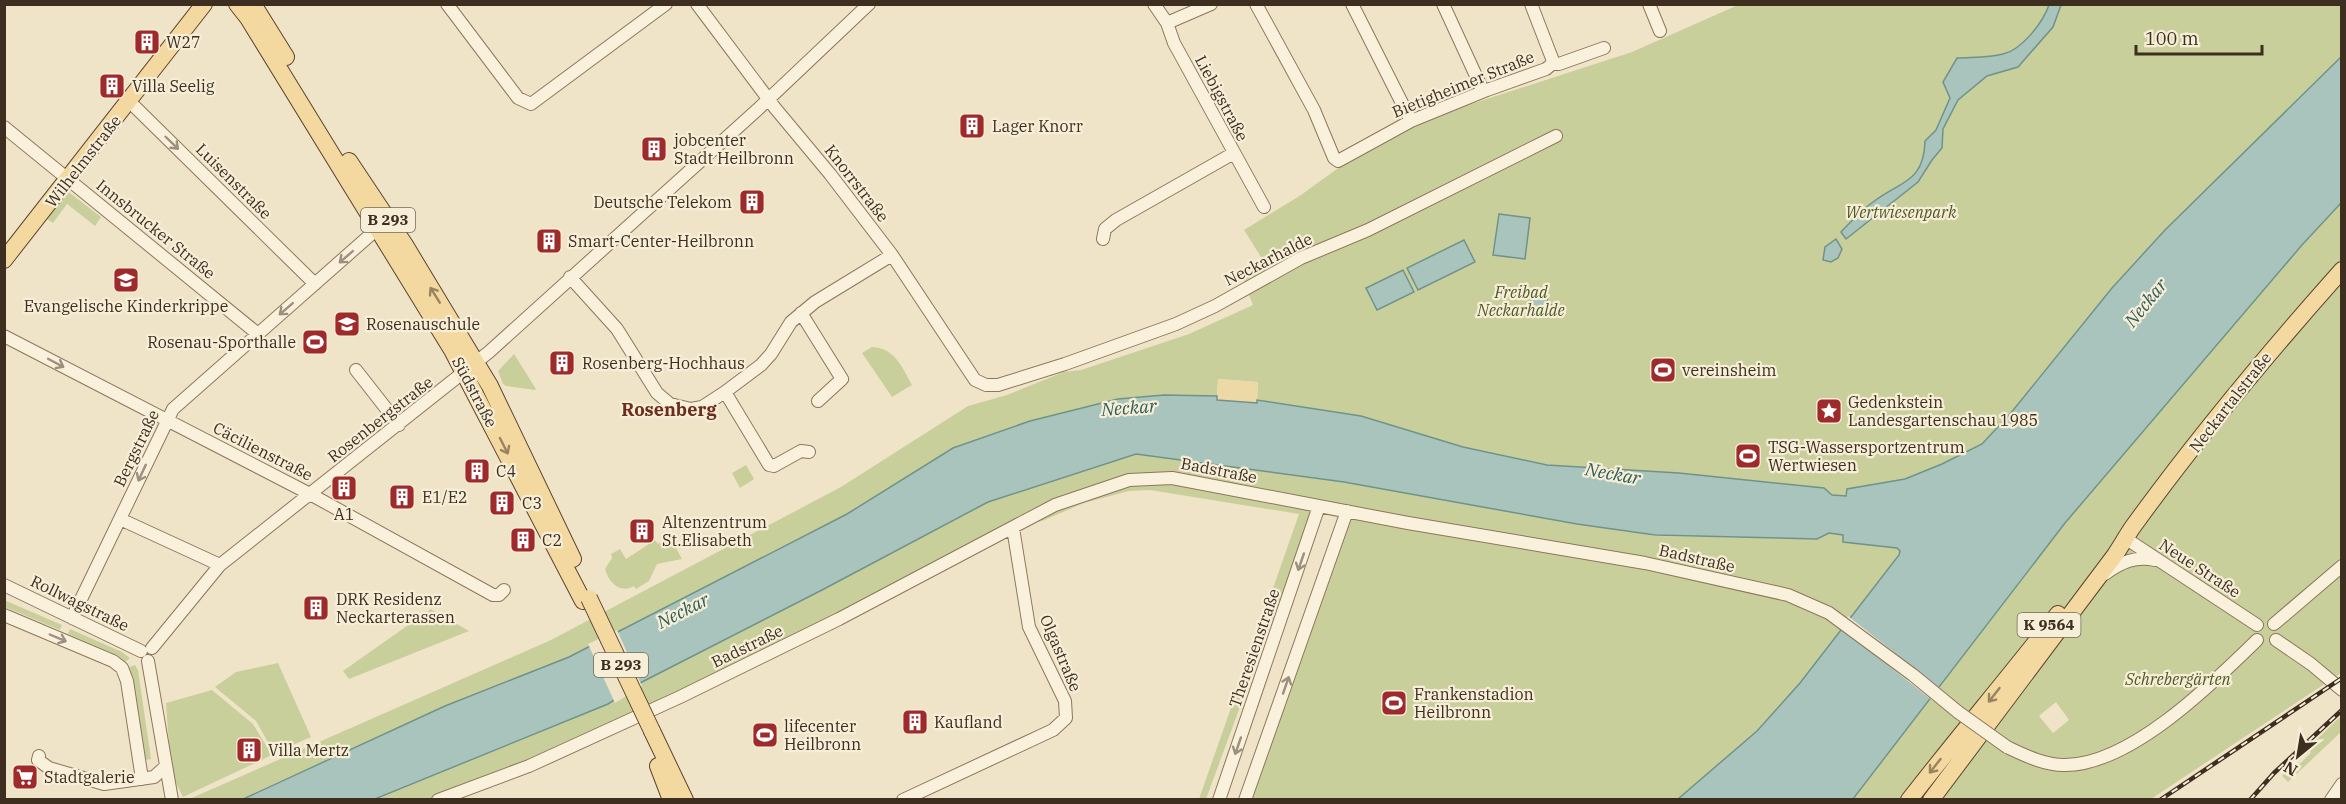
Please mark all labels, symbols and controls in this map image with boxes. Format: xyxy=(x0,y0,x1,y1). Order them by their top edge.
scale bar xyxy=(2136,18,2262,56)
building icon: W27 xyxy=(132,27,162,57)
text: 100 m xyxy=(2145,27,2199,50)
place label: W27 xyxy=(166,32,201,52)
street label: Bietigheimer Straße xyxy=(1389,46,1537,122)
street label: Liebigstraße xyxy=(1191,52,1253,144)
building icon: Villa Seelig xyxy=(97,71,127,101)
place label: Villa Seelig xyxy=(132,76,215,96)
street label: Wilhelmstraße xyxy=(41,111,125,211)
building icon: Lager Knorr xyxy=(957,111,987,141)
place label: Lager Knorr xyxy=(992,116,1083,136)
place label: jobcenter Stadt Heilbronn xyxy=(673,130,794,168)
building icon: jobcenter Stadt Heilbronn xyxy=(639,134,669,164)
one-way arrow xyxy=(164,136,179,150)
street label: Luisenstraße xyxy=(192,139,276,223)
street label: Knorrstraße xyxy=(821,140,893,226)
street label: Innsbrucker Straße xyxy=(93,175,219,283)
building icon: Deutsche Telekom xyxy=(737,187,767,217)
place label: Deutsche Telekom xyxy=(593,192,732,212)
park label: Wertwiesenpark xyxy=(1845,202,1957,222)
road number: B 293 xyxy=(361,208,415,232)
building icon: Smart-Center-Heilbronn xyxy=(534,226,564,256)
street label: Neckarhalde xyxy=(1221,228,1315,290)
place label: Smart-Center-Heilbronn xyxy=(568,231,754,251)
one-way arrow xyxy=(338,250,354,263)
school or university icon: Evangelische Kinderkrippe xyxy=(111,265,141,295)
water label: Neckar xyxy=(2119,273,2173,332)
park label: Freibad Neckarhalde xyxy=(1476,282,1565,320)
one-way arrow xyxy=(429,287,441,304)
place label: Evangelische Kinderkrippe xyxy=(24,296,228,316)
one-way arrow xyxy=(279,302,294,316)
school or university icon: Rosenauschule xyxy=(332,309,362,339)
place label: Rosenauschule xyxy=(366,314,480,334)
sports icon: Rosenau-Sporthalle xyxy=(300,327,330,357)
place label: Rosenau-Sporthalle xyxy=(147,332,296,352)
building icon: Rosenberg-Hochhaus xyxy=(547,348,577,378)
street label: Neckartalstraße xyxy=(2185,348,2275,456)
street label: Südstraße xyxy=(448,353,502,431)
place label: Rosenberg-Hochhaus xyxy=(582,353,745,373)
sports icon: vereinsheim xyxy=(1648,355,1678,385)
one-way arrow xyxy=(47,357,65,369)
place label: vereinsheim xyxy=(1682,360,1777,380)
street label: Rosenbergstraße xyxy=(323,372,437,466)
place label: Gedenkstein Landesgartenschau 1985 xyxy=(1848,392,2038,430)
water label: Neckar xyxy=(1099,394,1159,421)
place icon: Gedenkstein Landesgartenschau 1985 xyxy=(1814,396,1844,426)
district label: Rosenberg xyxy=(621,398,717,421)
street label: Bergstraße xyxy=(109,406,163,490)
street label: Cäcilienstraße xyxy=(210,417,316,485)
one-way arrow xyxy=(498,437,510,455)
place label: TSG-Wassersportzentrum Wertwiesen xyxy=(1768,437,1965,475)
sports icon: TSG-Wassersportzentrum Wertwiesen xyxy=(1733,441,1763,471)
street label: Badstraße xyxy=(1179,453,1259,487)
building icon: C4 xyxy=(462,456,492,486)
water label: Neckar xyxy=(1583,457,1644,490)
place label: C4 xyxy=(496,461,516,481)
one-way arrow xyxy=(135,463,147,481)
building icon: A1 xyxy=(329,473,359,503)
building icon: E1/E2 xyxy=(387,482,417,512)
place label: E1/E2 xyxy=(422,487,468,507)
building icon: C3 xyxy=(487,488,517,518)
place label: C3 xyxy=(522,493,542,513)
place label: A1 xyxy=(334,504,354,524)
place label: Altenzentrum St.Elisabeth xyxy=(662,512,767,550)
building icon: Altenzentrum St.Elisabeth xyxy=(627,516,657,546)
building icon: C2 xyxy=(508,525,538,555)
place label: C2 xyxy=(542,530,562,550)
street label: Neue Straße xyxy=(2156,534,2244,602)
street label: Badstraße xyxy=(1657,540,1737,576)
one-way arrow xyxy=(1295,552,1306,571)
street label: Rollwagstraße xyxy=(28,571,132,635)
street label: Theresienstraße xyxy=(1224,586,1284,710)
water label: Neckar xyxy=(652,587,714,634)
place label: DRK Residenz Neckarterassen xyxy=(336,589,455,627)
building icon: DRK Residenz Neckarterassen xyxy=(301,593,331,623)
street label: Olgastraße xyxy=(1036,612,1086,694)
road number: K 9564 xyxy=(2018,613,2080,637)
street label: Badstraße xyxy=(708,620,786,672)
one-way arrow xyxy=(49,633,67,644)
road number: B 293 xyxy=(594,653,648,677)
park label: Schrebergärten xyxy=(2124,669,2231,689)
one-way arrow xyxy=(1281,676,1292,695)
place label: Frankenstadion Heilbronn xyxy=(1414,684,1534,722)
one-way arrow xyxy=(1988,687,2001,703)
sports icon: Frankenstadion Heilbronn xyxy=(1379,688,1409,718)
building icon: Kaufland xyxy=(900,707,930,737)
place label: Kaufland xyxy=(934,712,1003,732)
place label: lifecenter Heilbronn xyxy=(784,716,861,754)
sports icon: lifecenter Heilbronn xyxy=(750,720,780,750)
north arrow xyxy=(2268,726,2328,786)
building icon: Villa Mertz xyxy=(234,735,264,765)
one-way arrow xyxy=(1231,736,1242,755)
place label: Villa Mertz xyxy=(268,740,349,760)
one-way arrow xyxy=(1929,757,1942,773)
text: N xyxy=(2280,757,2301,781)
supermarket icon: Stadtgalerie xyxy=(10,762,40,792)
place label: Stadtgalerie xyxy=(44,767,134,787)

